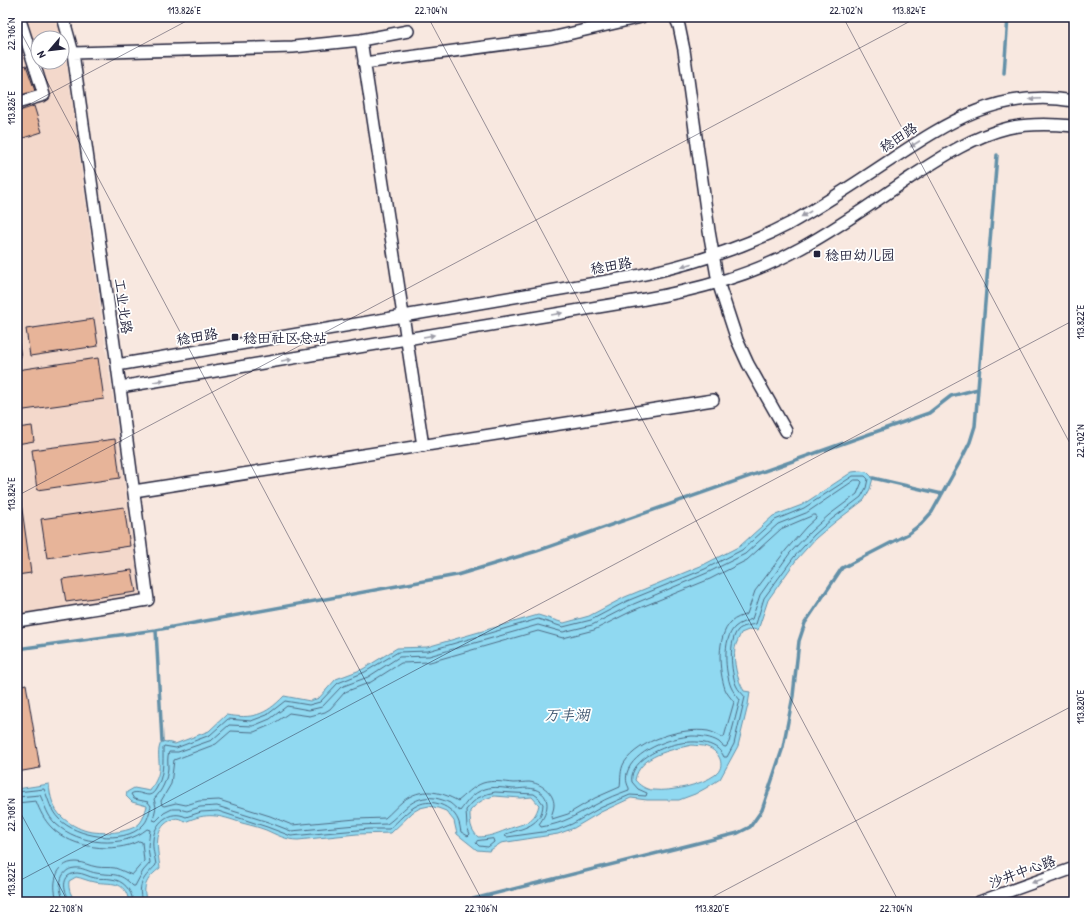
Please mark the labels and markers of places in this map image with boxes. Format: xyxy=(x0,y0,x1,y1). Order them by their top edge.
place label: 稔田幼儿园 xyxy=(825,245,895,264)
marker: 稔田幼儿园 xyxy=(812,249,822,259)
place label: 稔田社区总站 xyxy=(243,328,327,347)
marker: 稔田社区总站 xyxy=(230,332,240,342)

